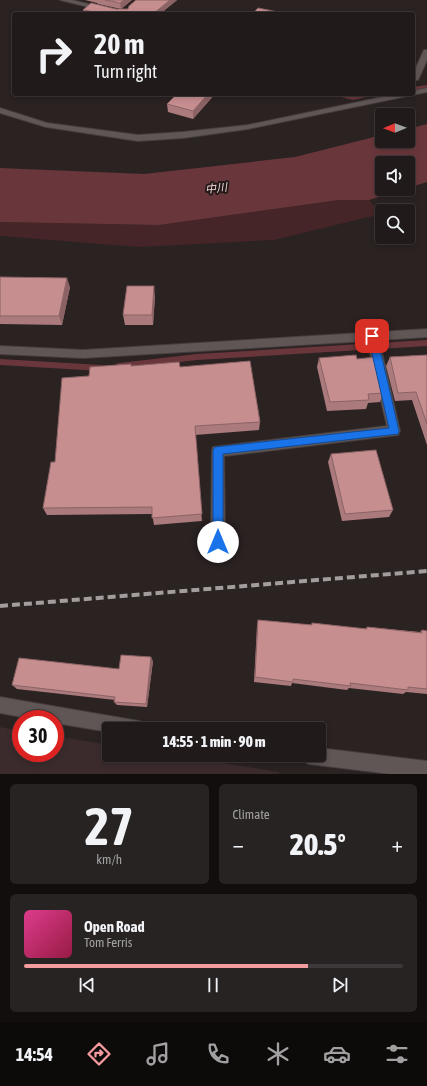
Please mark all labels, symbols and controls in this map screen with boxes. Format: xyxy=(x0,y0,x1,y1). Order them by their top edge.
icon: right xyxy=(28,28,80,80)
text: 20 m xyxy=(94,28,144,60)
text: Turn right xyxy=(94,61,157,82)
north arrow xyxy=(375,108,415,148)
map controls xyxy=(375,108,415,244)
button: sound xyxy=(375,156,415,196)
water label: 中川 xyxy=(204,181,229,195)
button: search xyxy=(375,204,415,244)
pin xyxy=(355,319,389,353)
icon: arrive xyxy=(361,325,383,347)
position arrow xyxy=(197,521,239,563)
speed limit sign: 30 xyxy=(12,710,64,762)
text: 14:55 · 1 min · 90 m xyxy=(162,733,266,750)
text: 27 xyxy=(85,796,134,856)
text: Climate xyxy=(233,807,270,822)
text: 20.5° xyxy=(290,827,346,861)
text: − xyxy=(233,831,244,857)
text: + xyxy=(392,831,403,857)
text: km/h xyxy=(96,852,122,867)
text: Open Road xyxy=(84,918,145,935)
text: Tom Ferris xyxy=(84,935,132,950)
icon: previous xyxy=(76,974,98,996)
icon: pause xyxy=(202,974,224,996)
icon: next xyxy=(329,974,351,996)
icon: directions xyxy=(85,1040,113,1068)
icon: music xyxy=(144,1040,172,1068)
icon: phone xyxy=(204,1040,232,1068)
icon: climate xyxy=(264,1040,292,1068)
icon: car xyxy=(323,1040,351,1068)
icon: filters xyxy=(383,1040,411,1068)
text: 14:54 xyxy=(16,1044,53,1065)

